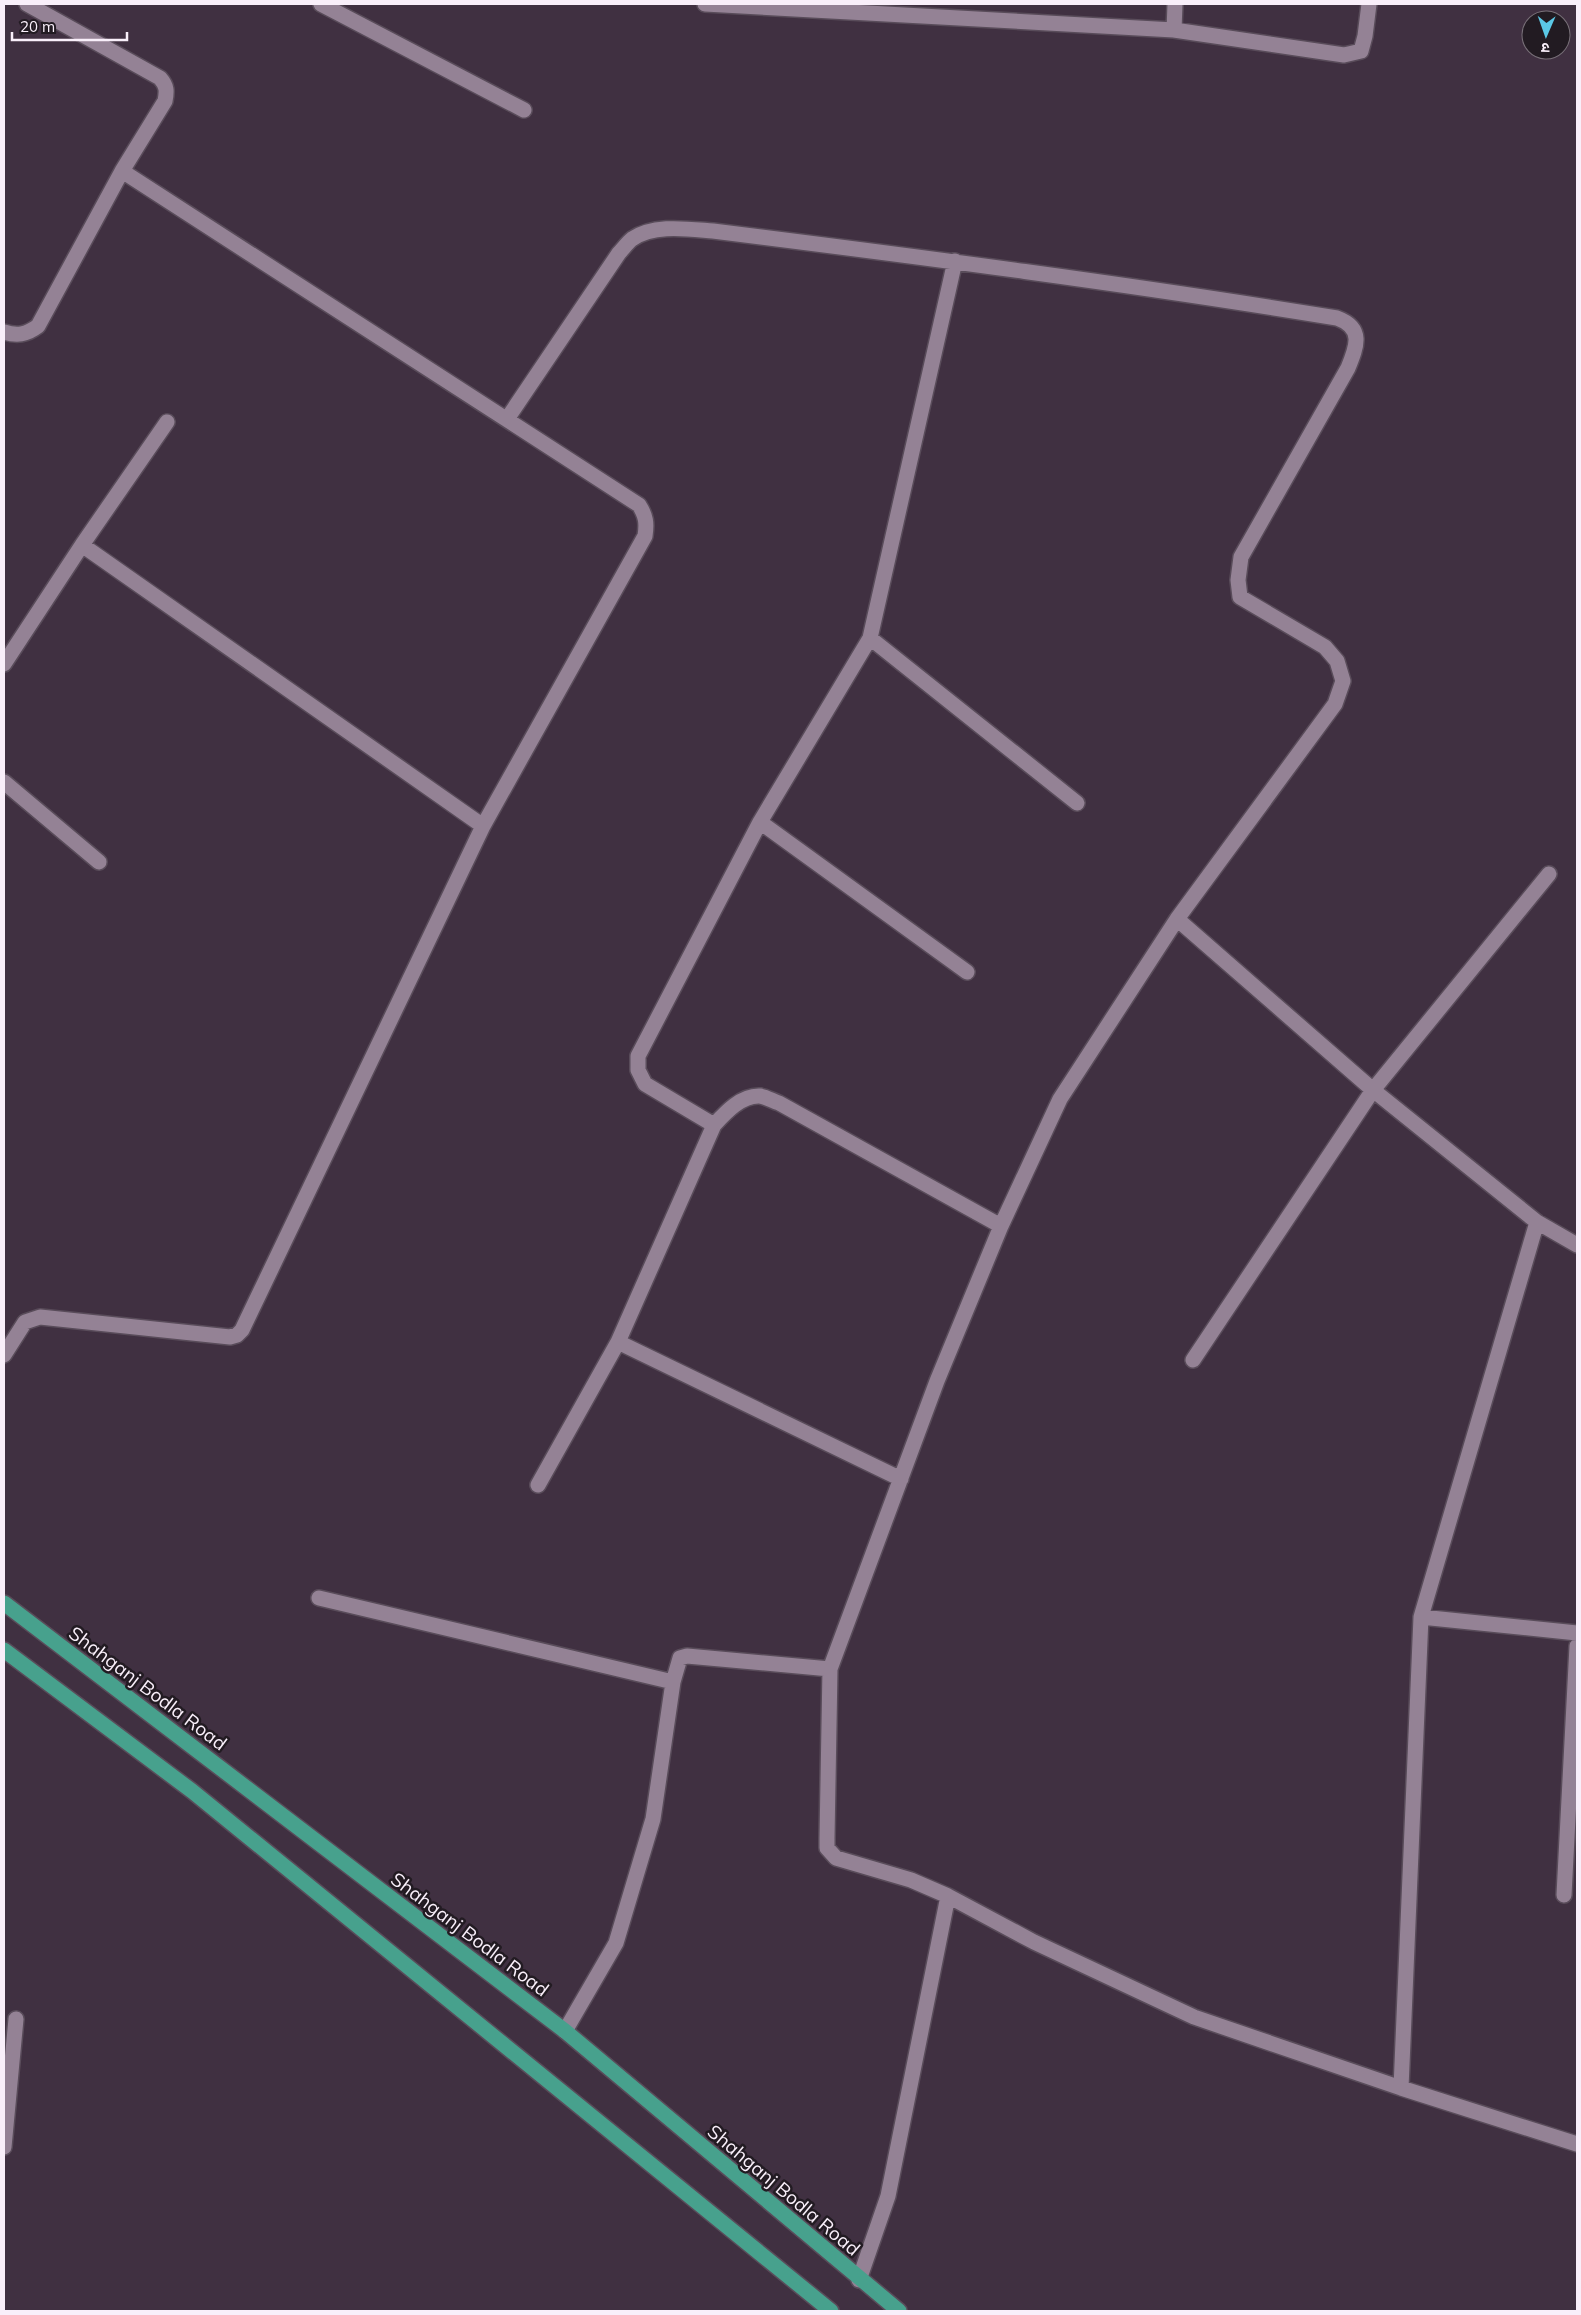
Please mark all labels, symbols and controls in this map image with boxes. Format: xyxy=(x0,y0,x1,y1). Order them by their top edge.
scale bar xyxy=(12,10,128,42)
north arrow xyxy=(1521,10,1571,60)
text: 20 m xyxy=(20,17,55,36)
text: उ xyxy=(1540,39,1550,57)
street label: Shahganj Bodla Road xyxy=(64,1621,232,1755)
street label: Shahganj Bodla Road xyxy=(386,1867,554,2001)
street label: Shahganj Bodla Road xyxy=(703,2119,865,2261)

